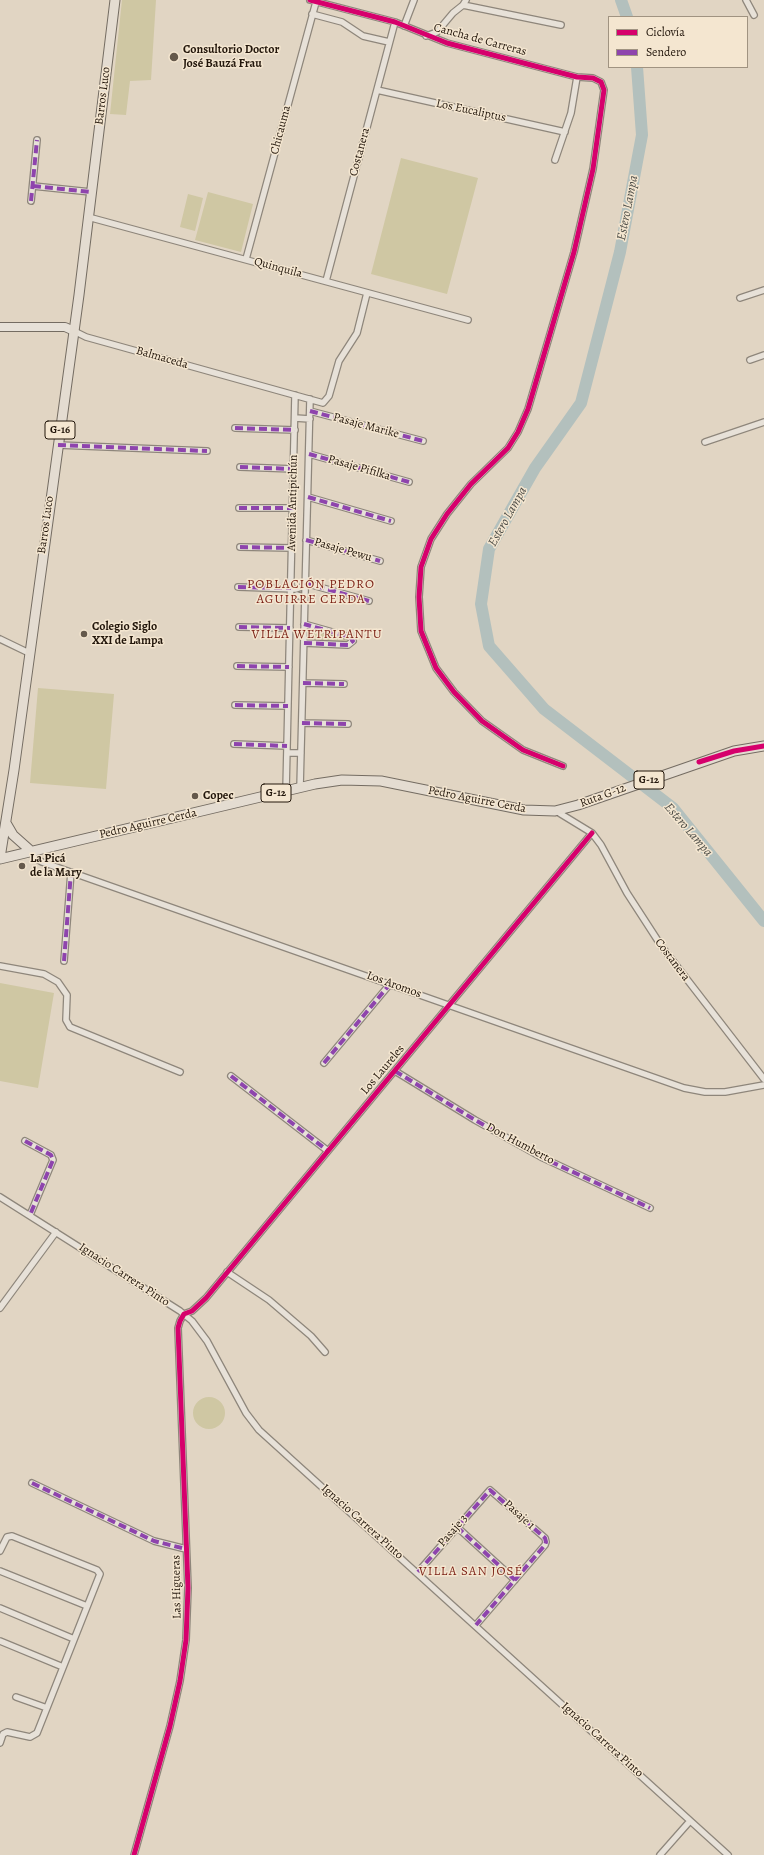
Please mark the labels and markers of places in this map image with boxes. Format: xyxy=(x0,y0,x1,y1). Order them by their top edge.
place label: Consultorio Doctor José Bauzá Frau xyxy=(183,43,279,71)
marker: Consultorio Doctor José Bauzá Frau xyxy=(168,51,180,63)
place label: Colegio Siglo XXI de Lampa xyxy=(92,620,163,648)
marker: Colegio Siglo XXI de Lampa xyxy=(79,629,89,639)
place label: Copec xyxy=(203,789,234,803)
marker: Copec xyxy=(190,791,200,801)
place label: La Picá de la Mary xyxy=(30,852,82,880)
marker: La Picá de la Mary xyxy=(17,861,27,871)

